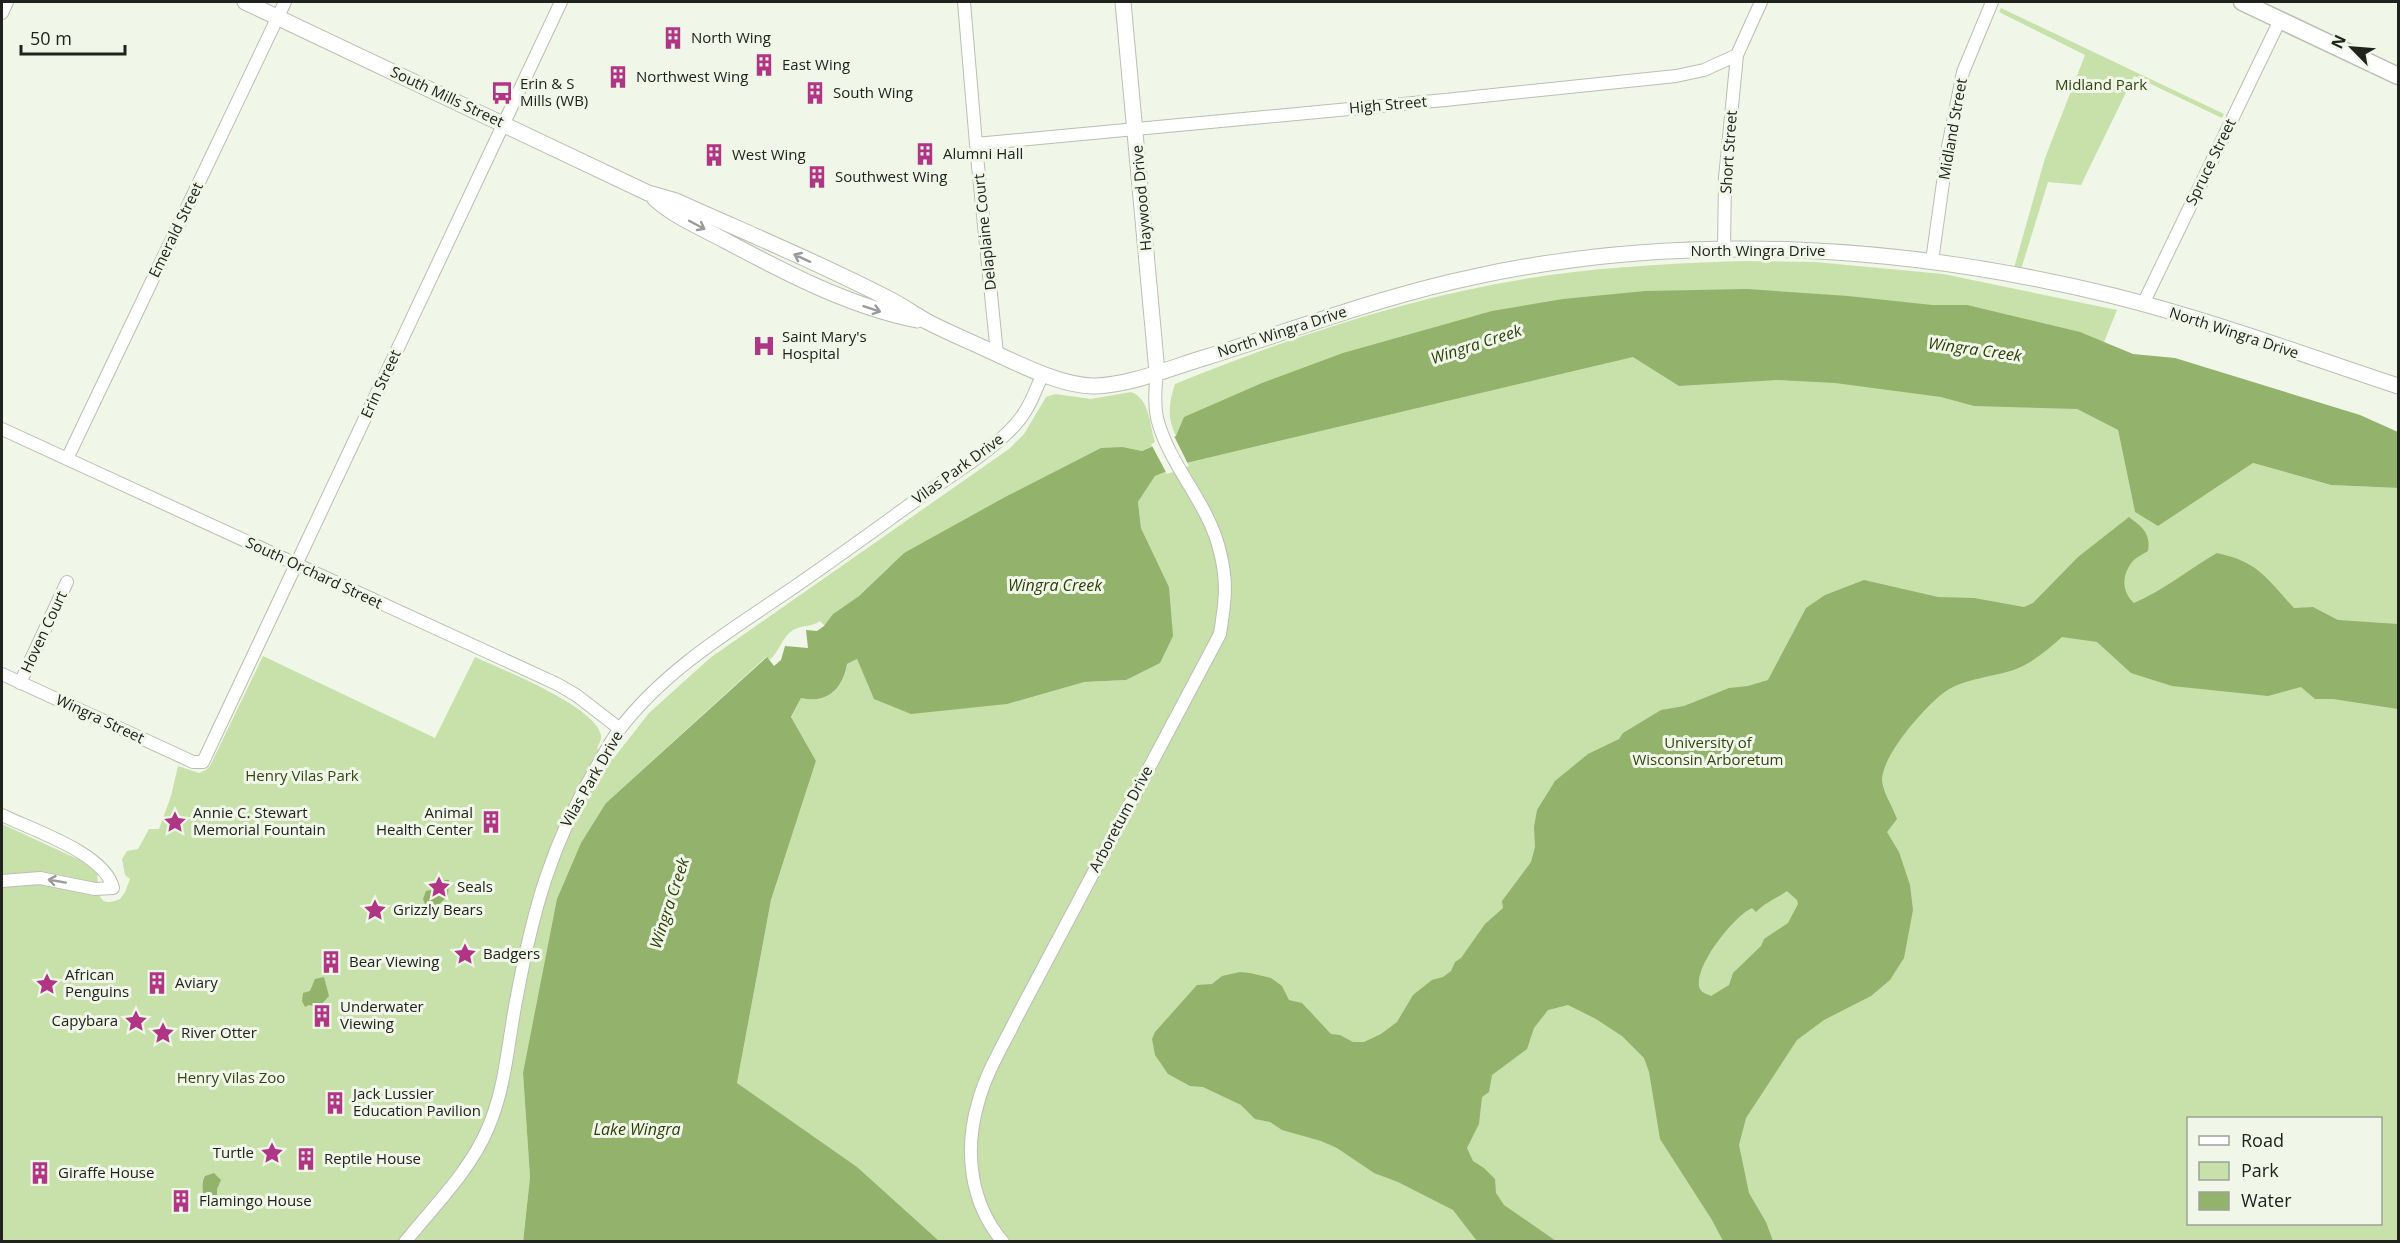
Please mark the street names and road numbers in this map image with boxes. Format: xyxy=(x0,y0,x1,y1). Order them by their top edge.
street label: South Mills Street xyxy=(388,61,507,131)
street label: Midland Street xyxy=(1933,76,1971,181)
street label: High Street xyxy=(1348,91,1428,117)
street label: Short Street xyxy=(1715,109,1741,194)
street label: Spruce Street xyxy=(2180,115,2240,208)
street label: Haywood Drive xyxy=(1126,144,1156,252)
street label: Delaplaine Court xyxy=(968,173,1000,291)
street label: Emerald Street xyxy=(143,178,207,281)
street label: North Wingra Drive xyxy=(1691,240,1825,260)
street label: North Wingra Drive xyxy=(1214,301,1349,361)
street label: North Wingra Drive xyxy=(2167,302,2302,362)
street label: Erin Street xyxy=(356,346,405,421)
street label: Vilas Park Drive xyxy=(908,428,1007,508)
street label: South Orchard Street xyxy=(243,532,386,613)
street label: Hoven Court xyxy=(15,587,71,676)
street label: Wingra Street xyxy=(53,689,148,747)
street label: Vilas Park Drive xyxy=(556,727,627,830)
street label: Arboretum Drive xyxy=(1084,762,1157,875)

